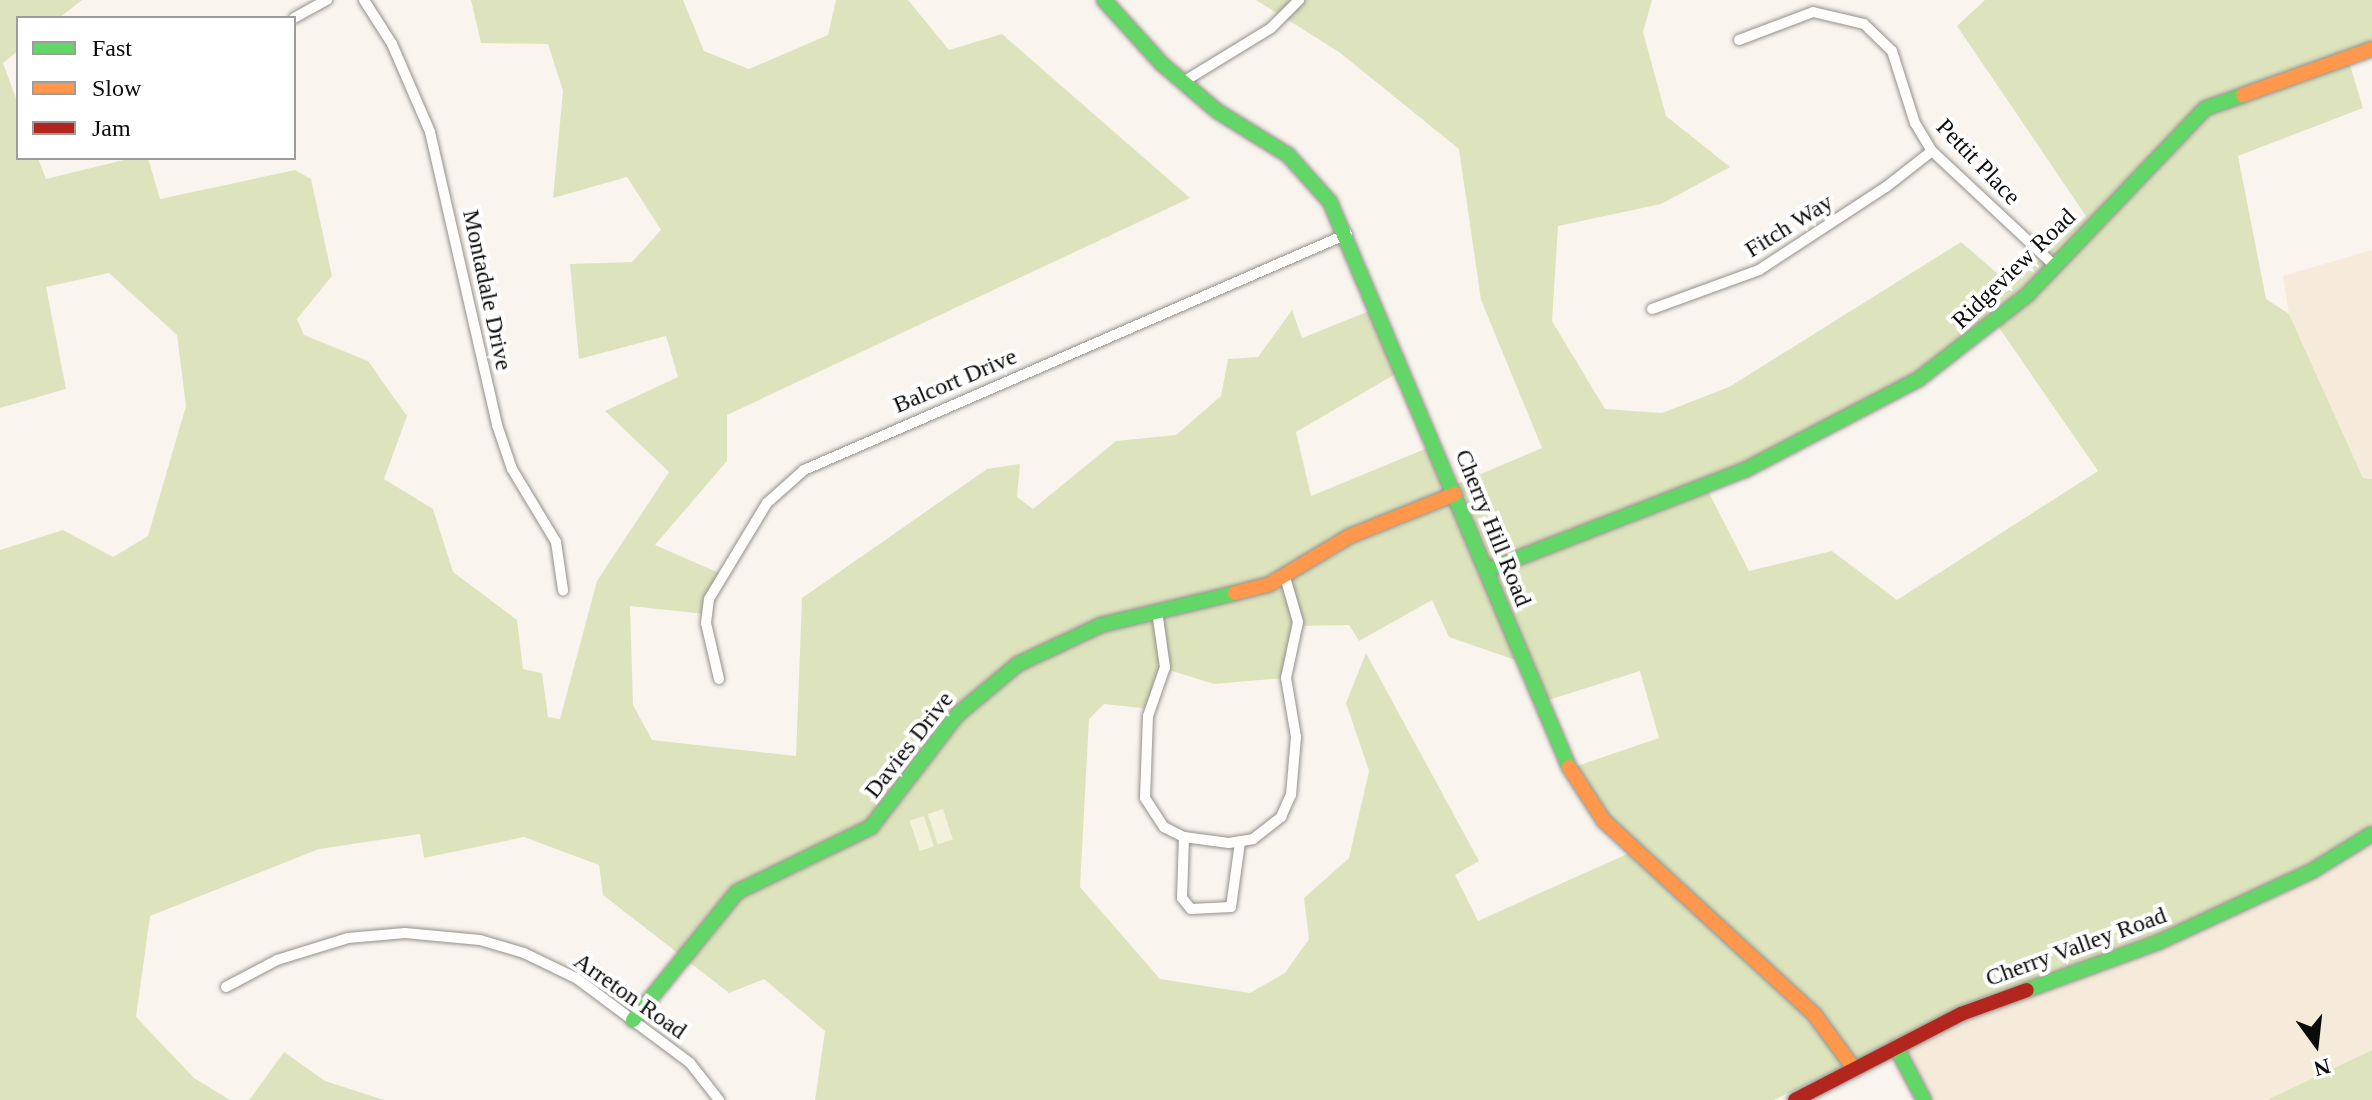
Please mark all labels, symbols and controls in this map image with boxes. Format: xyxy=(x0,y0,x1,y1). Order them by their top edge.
legend xyxy=(16,16,296,160)
text: Fast xyxy=(92,35,132,61)
text: Slow xyxy=(92,75,141,101)
street label: Pettit Place xyxy=(1930,113,2026,211)
text: Jam xyxy=(92,115,131,141)
street label: Fitch Way xyxy=(1740,188,1838,264)
street label: Ridgeview Road xyxy=(1946,203,2082,335)
street label: Montadale Drive xyxy=(456,207,518,373)
street label: Balcort Drive xyxy=(889,342,1021,420)
street label: Cherry Hill Road xyxy=(1448,445,1538,611)
street label: Davies Drive xyxy=(858,686,960,804)
street label: Cherry Valley Road xyxy=(1982,901,2170,993)
street label: Arreton Road xyxy=(568,947,692,1045)
north arrow xyxy=(2276,1004,2356,1084)
text: N xyxy=(2311,1054,2333,1082)

